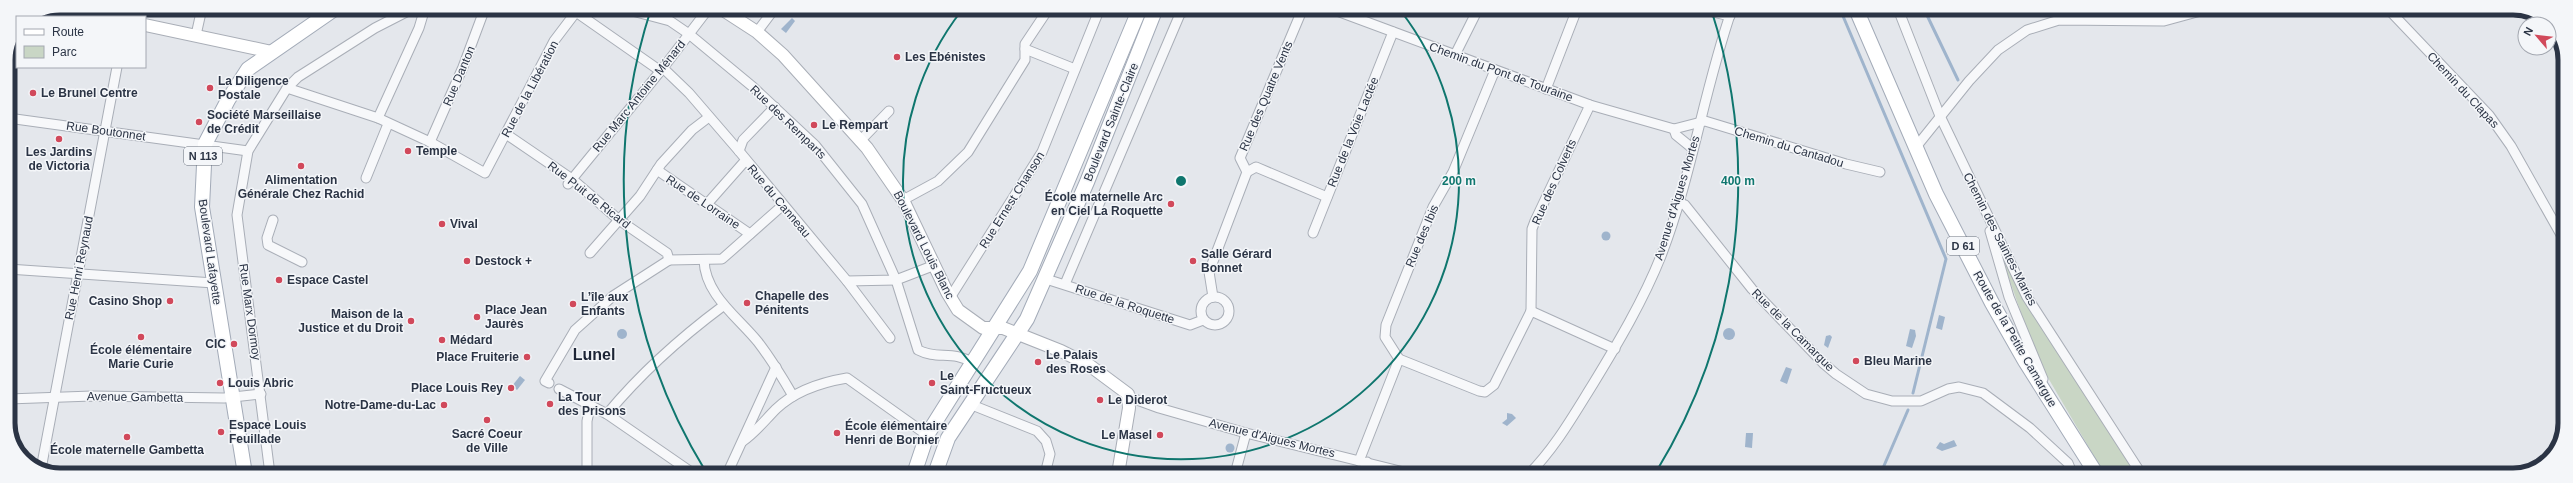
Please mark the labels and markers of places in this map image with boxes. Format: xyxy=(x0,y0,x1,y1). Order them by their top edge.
place label: Les Ebénistes xyxy=(905,50,986,64)
marker: Les Ebénistes xyxy=(892,52,902,62)
place label: La Diligence Postale xyxy=(218,74,289,102)
marker: La Diligence Postale xyxy=(205,83,215,93)
place label: Le Brunel Centre xyxy=(41,86,138,100)
marker: Le Brunel Centre xyxy=(28,88,38,98)
place label: Société Marseillaise de Crédit xyxy=(207,108,321,136)
marker: Société Marseillaise de Crédit xyxy=(194,117,204,127)
place label: Le Rempart xyxy=(822,118,888,132)
marker: Le Rempart xyxy=(809,120,819,130)
marker: Les Jardins de Victoria xyxy=(54,134,64,144)
place label: Temple xyxy=(416,144,457,158)
place label: Les Jardins de Victoria xyxy=(26,145,93,173)
marker: Temple xyxy=(403,146,413,156)
marker: Alimentation Générale Chez Rachid xyxy=(296,161,306,171)
place label: Alimentation Générale Chez Rachid xyxy=(238,173,364,201)
centre of rings xyxy=(1174,174,1188,188)
place label: École maternelle Arc en Ciel La Roquette xyxy=(1045,189,1163,218)
marker: École maternelle Arc en Ciel La Roquette xyxy=(1166,199,1176,209)
place label: Vival xyxy=(450,217,478,231)
marker: Vival xyxy=(437,219,447,229)
place label: Salle Gérard Bonnet xyxy=(1201,247,1272,275)
place label: Destock + xyxy=(475,254,532,268)
marker: Destock + xyxy=(462,256,472,266)
marker: Salle Gérard Bonnet xyxy=(1188,256,1198,266)
place label: Espace Castel xyxy=(287,273,368,287)
marker: Espace Castel xyxy=(274,275,284,285)
place label: Chapelle des Pénitents xyxy=(755,289,829,317)
place label: L’île aux Enfants xyxy=(581,290,629,318)
place label: Casino Shop xyxy=(89,294,162,308)
marker: Casino Shop xyxy=(165,296,175,306)
marker: Chapelle des Pénitents xyxy=(742,298,752,308)
marker: L’île aux Enfants xyxy=(568,299,578,309)
place label: Place Jean Jaurès xyxy=(485,303,547,331)
place label: Maison de la Justice et du Droit xyxy=(298,307,403,335)
marker: Place Jean Jaurès xyxy=(472,312,482,322)
marker: Maison de la Justice et du Droit xyxy=(406,316,416,326)
marker: École élémentaire Marie Curie xyxy=(136,332,146,342)
place label: Médard xyxy=(450,333,493,347)
marker: Médard xyxy=(437,335,447,345)
place label: CIC xyxy=(205,337,226,351)
marker: CIC xyxy=(229,339,239,349)
place label: École élémentaire Marie Curie xyxy=(90,342,192,371)
place label: Le Palais des Roses xyxy=(1046,348,1106,376)
place label: Place Fruiterie xyxy=(436,350,519,364)
marker: Place Fruiterie xyxy=(522,352,532,362)
place label: Bleu Marine xyxy=(1864,354,1932,368)
marker: Bleu Marine xyxy=(1851,356,1861,366)
marker: Le Palais des Roses xyxy=(1033,357,1043,367)
place label: Le Saint-Fructueux xyxy=(940,369,1032,397)
place label: Louis Abric xyxy=(228,376,294,390)
marker: Louis Abric xyxy=(215,378,225,388)
marker: Le Saint-Fructueux xyxy=(927,378,937,388)
place label: Place Louis Rey xyxy=(411,381,503,395)
marker: Place Louis Rey xyxy=(506,383,516,393)
place label: La Tour des Prisons xyxy=(558,390,626,418)
place label: Le Diderot xyxy=(1108,393,1167,407)
marker: Le Diderot xyxy=(1095,395,1105,405)
place label: Notre-Dame-du-Lac xyxy=(325,398,436,412)
marker: La Tour des Prisons xyxy=(545,399,555,409)
marker: Notre-Dame-du-Lac xyxy=(439,400,449,410)
marker: Sacré Coeur de Ville xyxy=(482,415,492,425)
place label: Espace Louis Feuillade xyxy=(229,418,307,446)
place label: École élémentaire Henri de Bornier xyxy=(845,418,947,447)
marker: Espace Louis Feuillade xyxy=(216,427,226,437)
place label: Sacré Coeur de Ville xyxy=(452,427,523,455)
marker: École élémentaire Henri de Bornier xyxy=(832,428,842,438)
place label: Le Masel xyxy=(1101,428,1152,442)
marker: Le Masel xyxy=(1155,430,1165,440)
marker: École maternelle Gambetta xyxy=(122,432,132,442)
place label: École maternelle Gambetta xyxy=(50,442,204,457)

